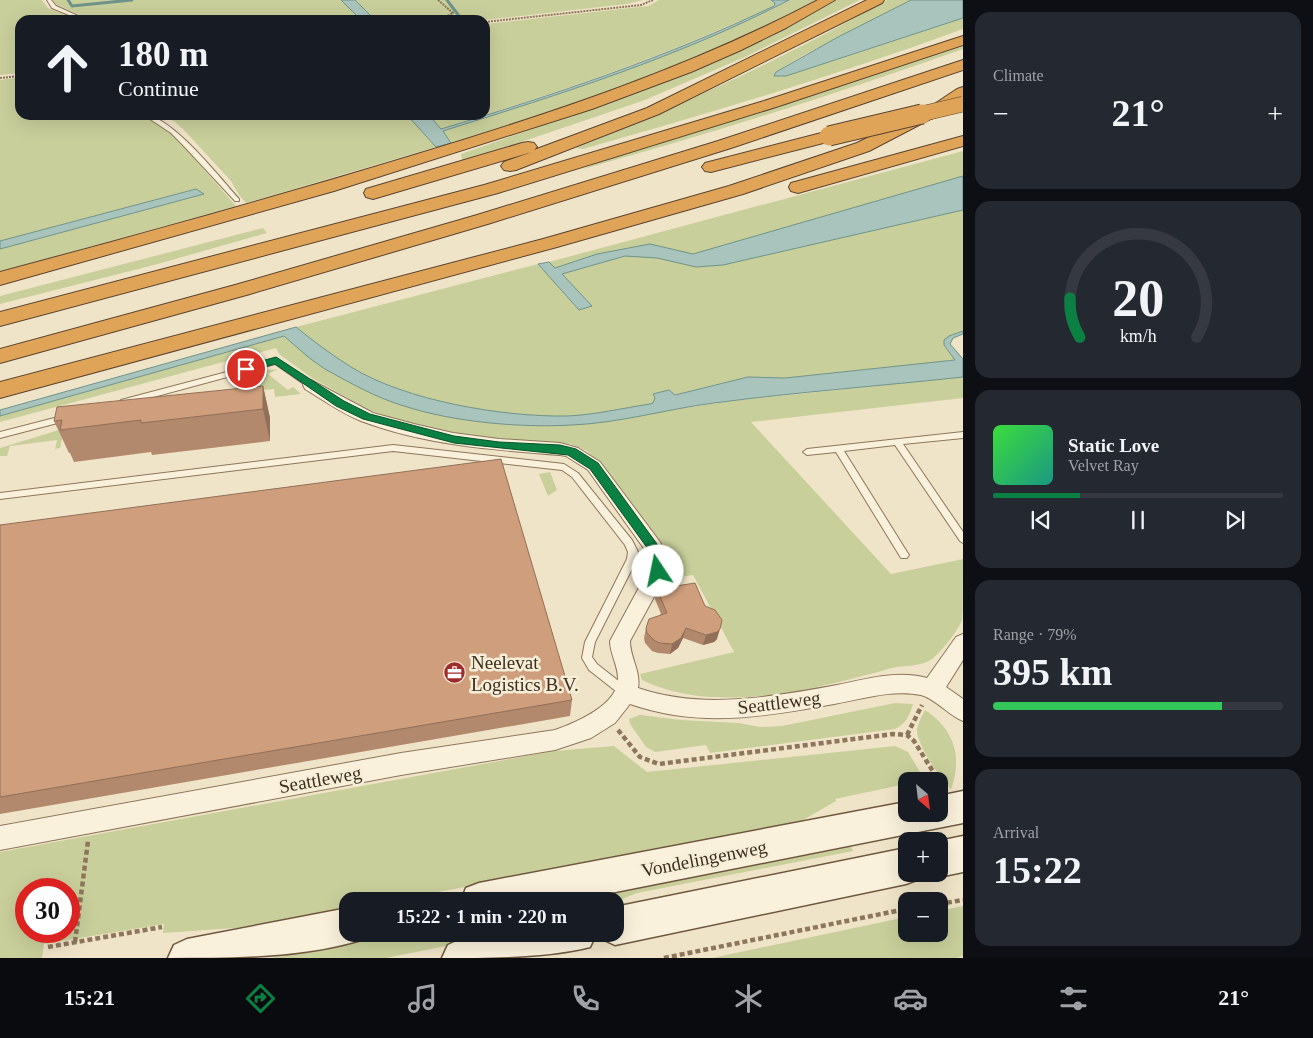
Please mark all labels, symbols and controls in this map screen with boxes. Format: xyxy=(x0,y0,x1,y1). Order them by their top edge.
icon: ahead xyxy=(35,35,100,100)
text: 180 m xyxy=(118,35,208,74)
text: Climate xyxy=(993,67,1044,84)
text: Continue xyxy=(118,76,199,101)
text: 21° xyxy=(1111,92,1165,134)
text: − xyxy=(993,98,1009,129)
text: + xyxy=(1267,98,1283,129)
text: 20 xyxy=(1112,270,1164,327)
text: km/h xyxy=(1120,326,1156,346)
pin xyxy=(225,348,267,390)
icon: arrive xyxy=(232,355,260,383)
text: Static Love xyxy=(1068,435,1159,456)
text: Velvet Ray xyxy=(1068,457,1139,474)
icon: previous xyxy=(1027,506,1055,534)
icon: pause xyxy=(1124,506,1152,534)
icon: next xyxy=(1221,506,1249,534)
position arrow xyxy=(631,544,683,596)
text: Range · 79% xyxy=(993,626,1077,643)
text: 395 km xyxy=(993,651,1112,693)
place label: Neelevat Logistics B.V. xyxy=(471,652,579,695)
office icon: Neelevat Logistics B.V. xyxy=(443,661,467,685)
street label: Seattleweg xyxy=(736,687,822,718)
street label: Seattleweg xyxy=(277,762,363,797)
north arrow xyxy=(898,772,948,822)
map controls xyxy=(898,772,948,942)
text: Arrival xyxy=(993,824,1039,841)
button: + xyxy=(898,832,948,882)
street label: Vondelingenweg xyxy=(640,836,769,881)
text: 15:22 xyxy=(993,849,1082,891)
speed limit sign: 30 xyxy=(15,878,80,943)
button: − xyxy=(898,892,948,942)
text: 15:22 · 1 min · 220 m xyxy=(396,906,567,927)
icon: directions xyxy=(243,981,278,1016)
icon: music xyxy=(405,981,440,1016)
icon: phone xyxy=(568,981,603,1016)
icon: climate xyxy=(731,981,766,1016)
icon: car xyxy=(893,981,928,1016)
icon: filters xyxy=(1056,981,1091,1016)
text: 15:21 xyxy=(64,985,115,1010)
text: 21° xyxy=(1218,985,1249,1010)

